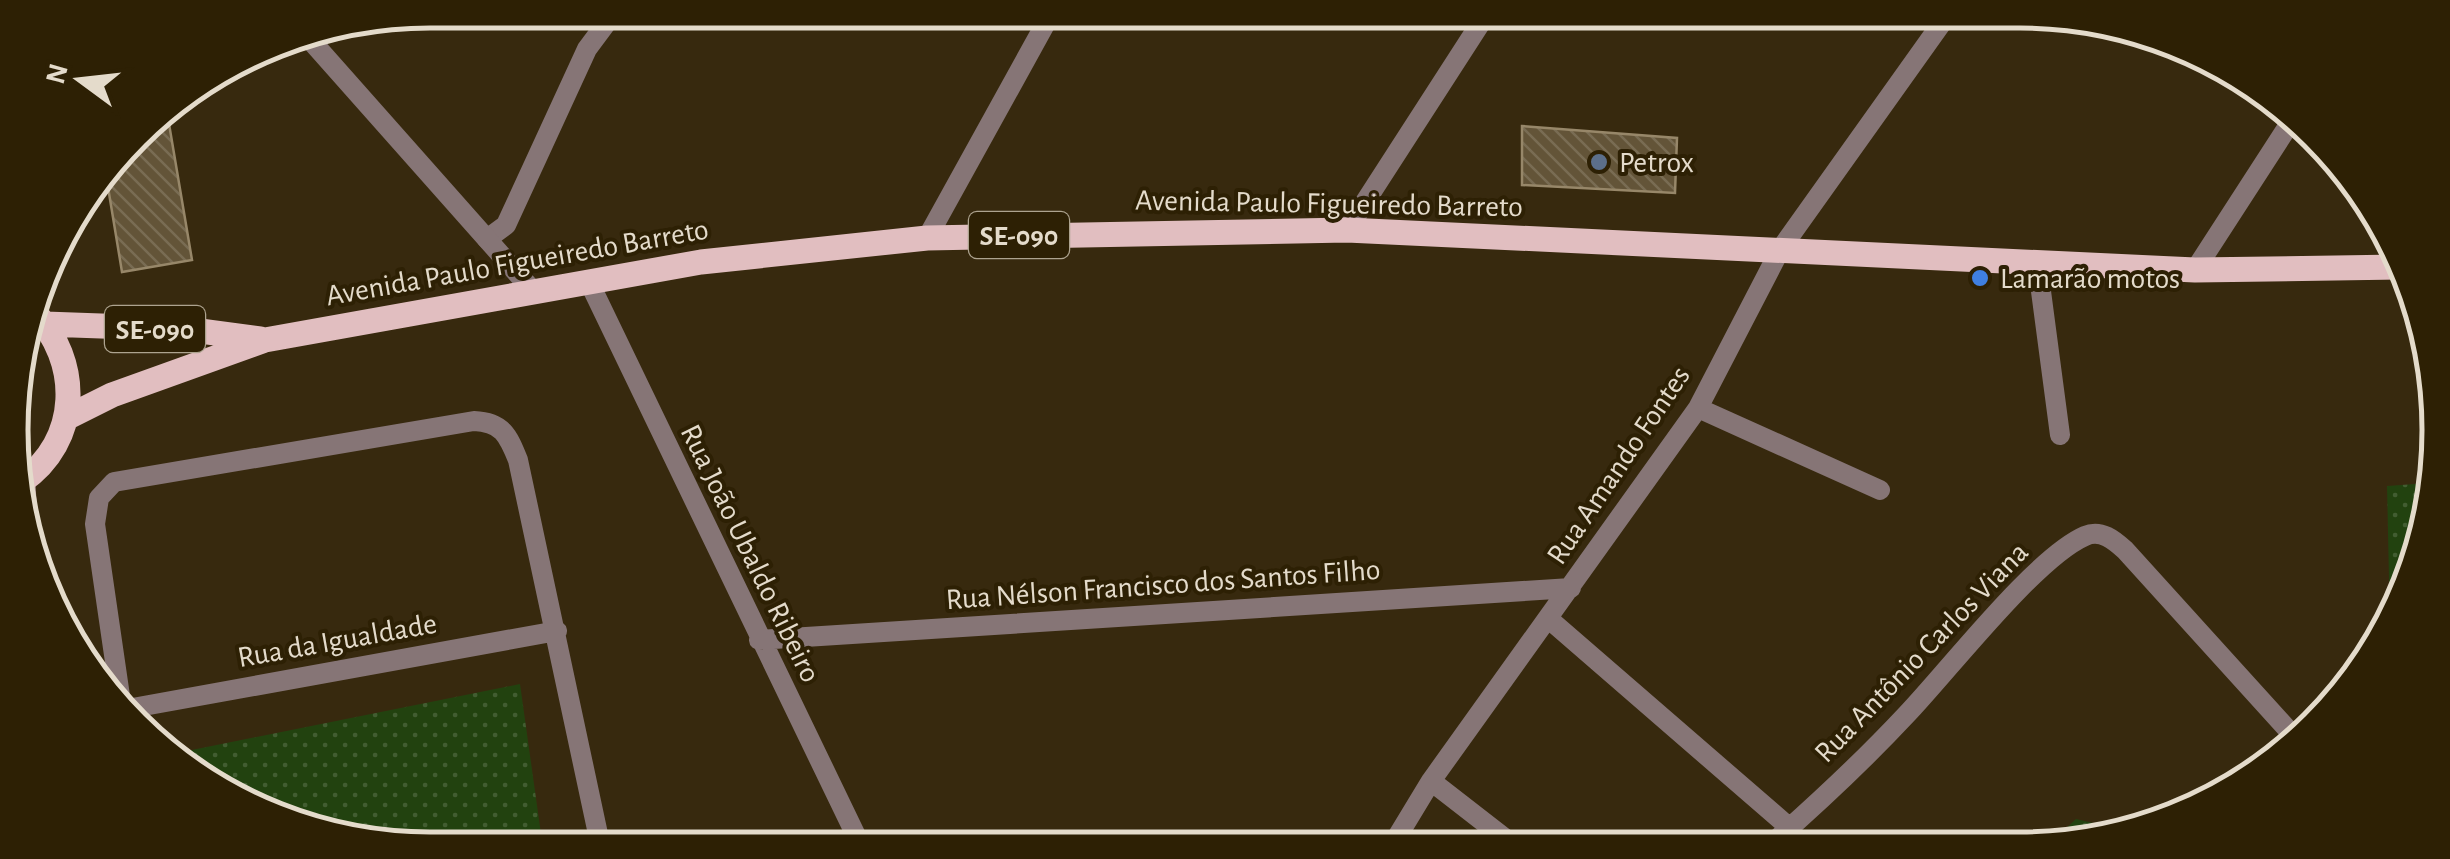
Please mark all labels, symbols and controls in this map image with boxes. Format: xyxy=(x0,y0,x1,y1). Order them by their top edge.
north arrow xyxy=(30,30,130,130)
text: N xyxy=(42,61,74,87)
place label: Petrox xyxy=(1619,148,1694,178)
marker: Petrox xyxy=(1588,151,1610,173)
street label: Avenida Paulo Figueiredo Barreto xyxy=(1135,186,1523,222)
road number: SE-090 xyxy=(969,212,1069,258)
street label: Avenida Paulo Figueiredo Barreto xyxy=(324,215,711,311)
place label: Lamarão motos xyxy=(2000,264,2180,294)
marker: Lamarão motos xyxy=(1969,267,1991,289)
road number: SE-090 xyxy=(105,306,205,352)
street label: Rua Amando Fontes xyxy=(1542,361,1696,570)
street label: Rua João Ubaldo Ribeiro xyxy=(675,420,826,687)
street label: Rua Antônio Carlos Viana xyxy=(1809,537,2034,768)
street label: Rua Nélson Francisco dos Santos Filho xyxy=(945,555,1381,615)
street label: Rua da Igualdade xyxy=(235,609,439,673)

